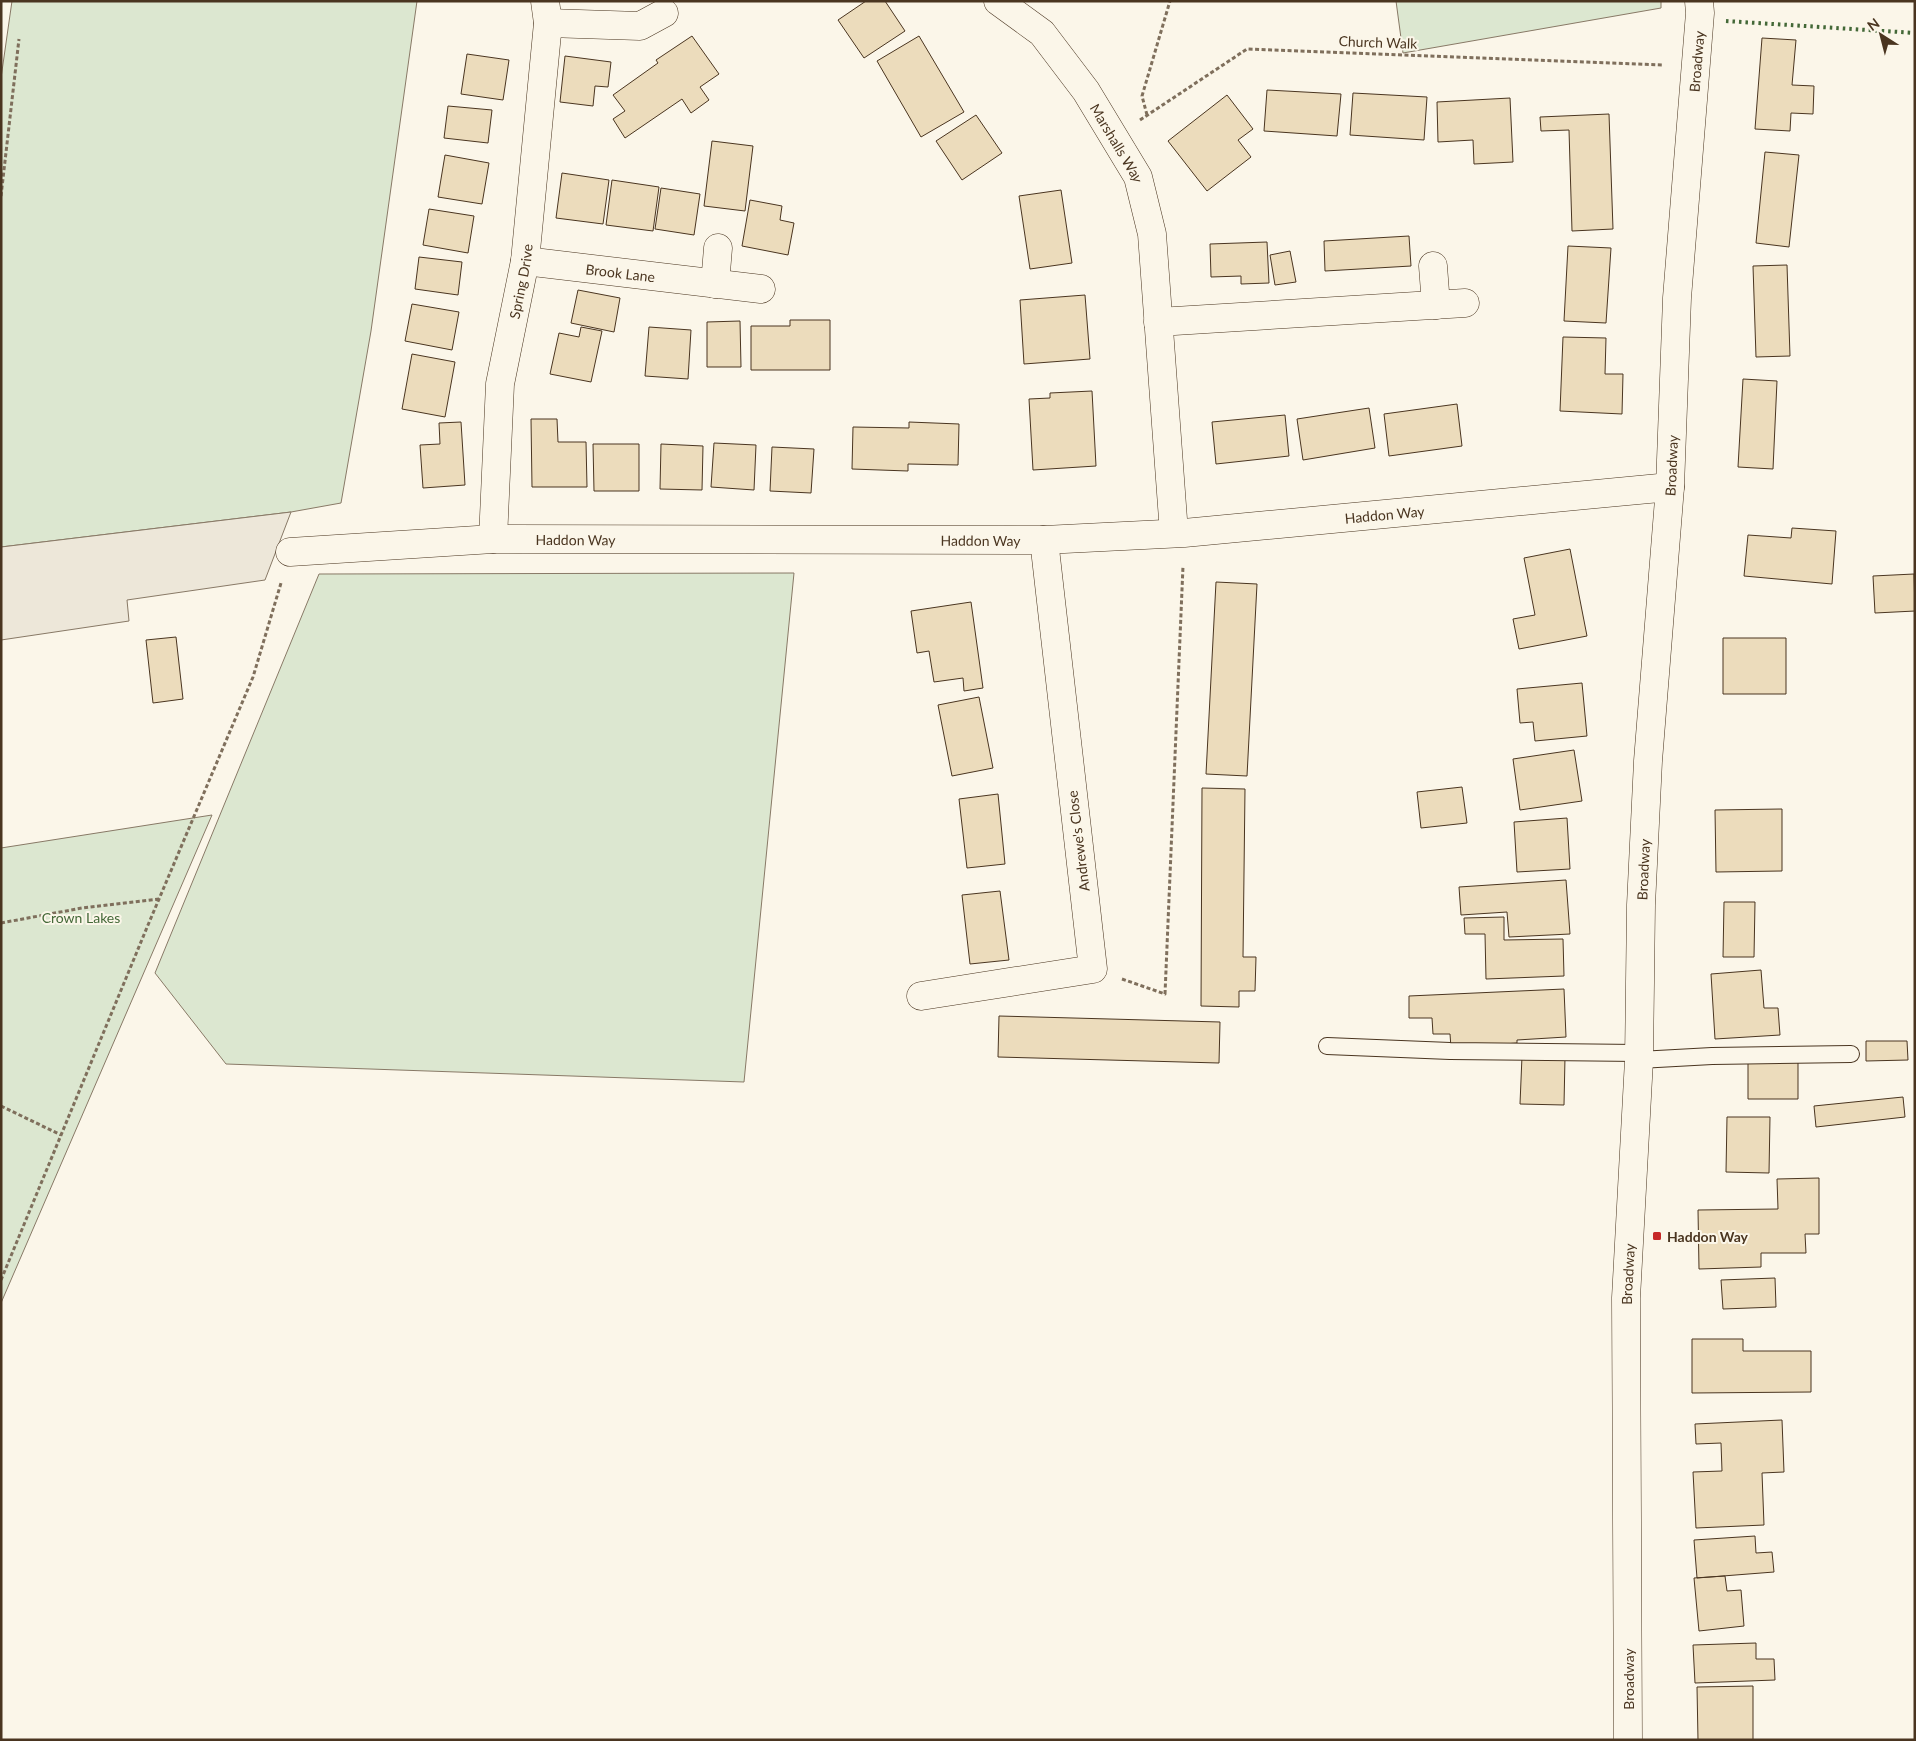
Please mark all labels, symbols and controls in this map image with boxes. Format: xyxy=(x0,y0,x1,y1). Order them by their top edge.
north arrow xyxy=(1856,10,1906,60)
text: N xyxy=(1864,14,1882,34)
street label: Broadway xyxy=(1685,29,1707,93)
street label: Church Walk xyxy=(1338,32,1419,52)
street label: Marshalls Way xyxy=(1087,100,1148,185)
street label: Spring Drive xyxy=(505,243,535,320)
street label: Brook Lane xyxy=(585,260,656,285)
street label: Broadway xyxy=(1661,434,1680,497)
street label: Haddon Way xyxy=(1344,502,1426,526)
street label: Haddon Way xyxy=(536,531,616,548)
street label: Haddon Way xyxy=(941,531,1021,548)
street label: Andrewe's Close xyxy=(1063,789,1093,893)
street label: Broadway xyxy=(1633,838,1653,901)
park label: Crown Lakes xyxy=(42,909,120,926)
place label: Haddon Way xyxy=(1667,1228,1749,1245)
marker: Haddon Way xyxy=(1651,1230,1663,1242)
street label: Broadway xyxy=(1617,1242,1638,1305)
street label: Broadway xyxy=(1620,1648,1637,1710)

